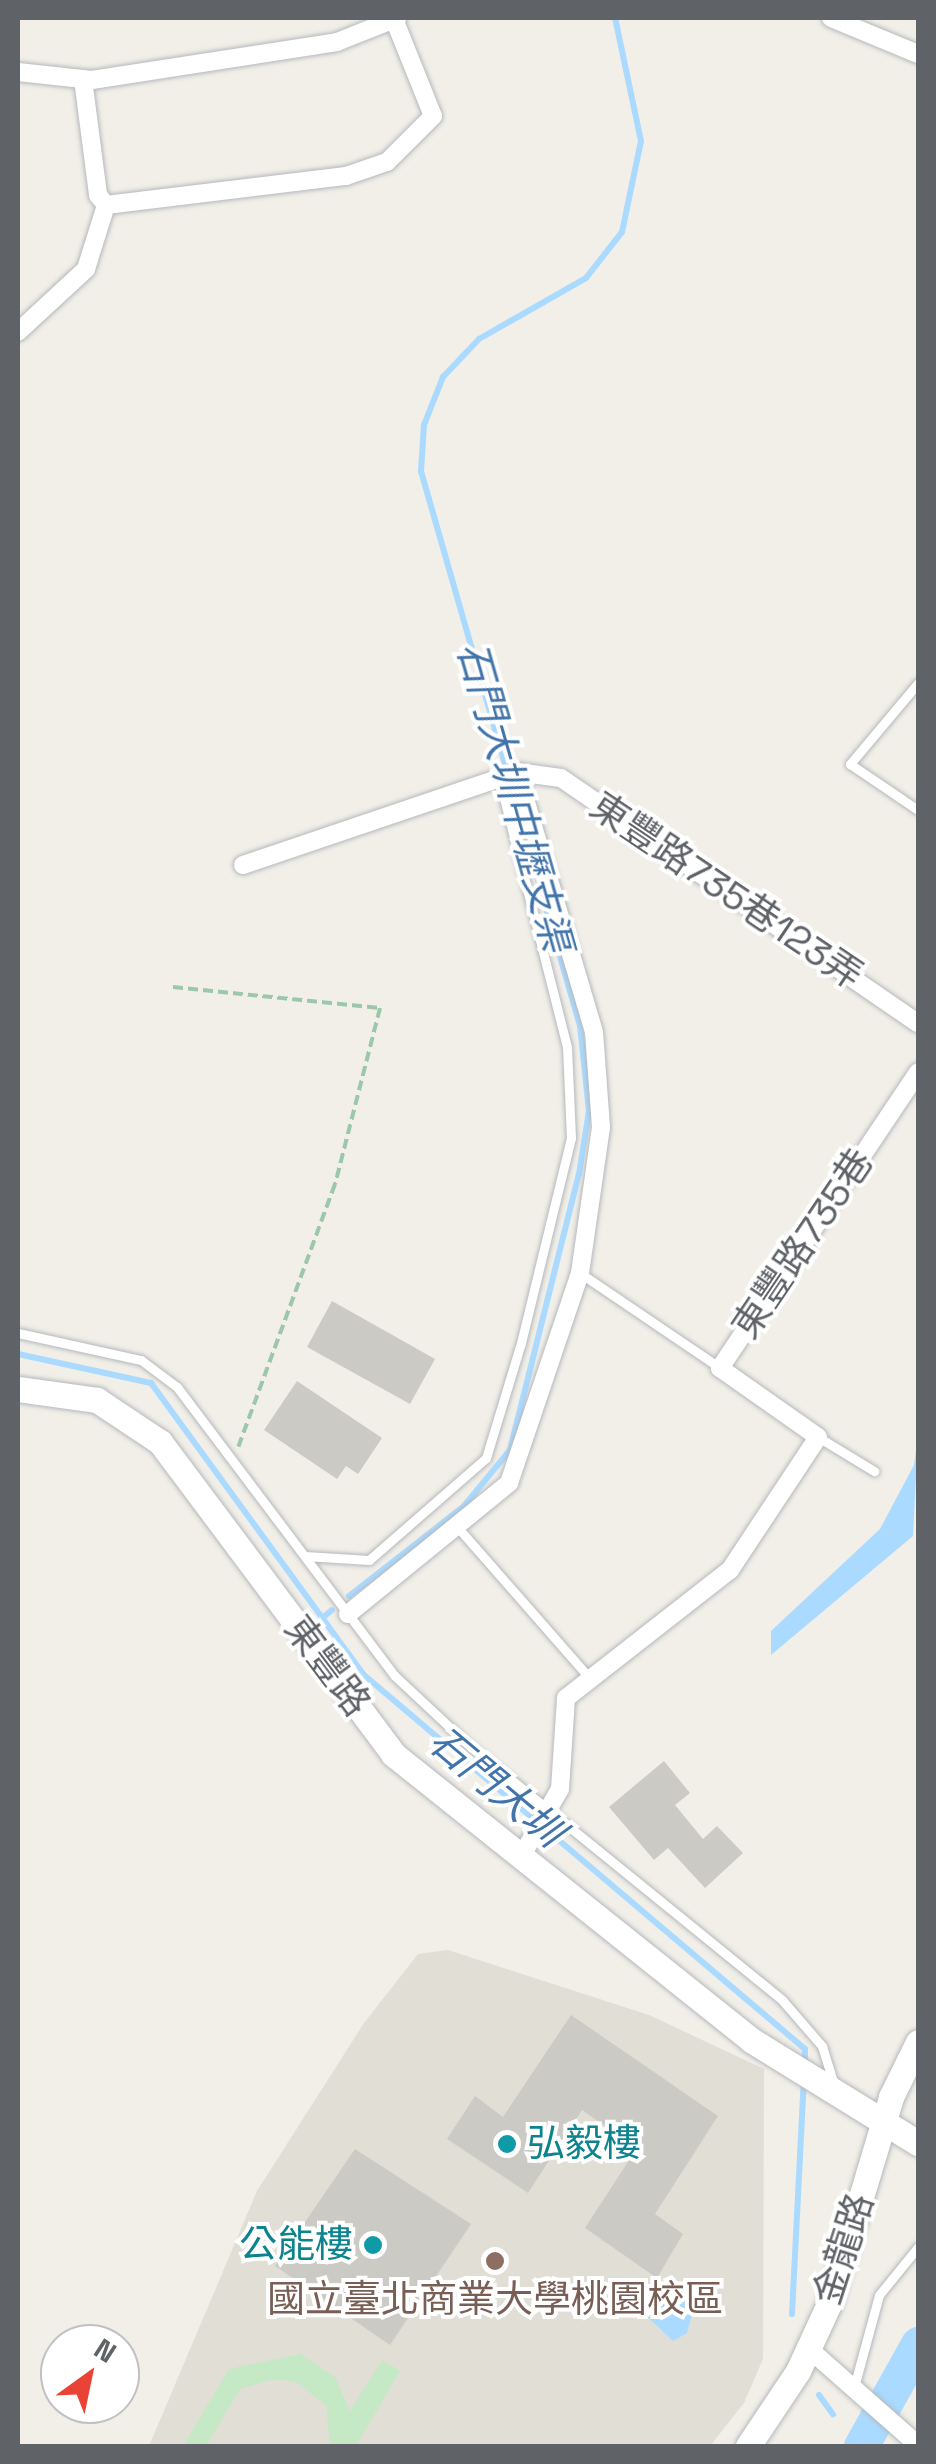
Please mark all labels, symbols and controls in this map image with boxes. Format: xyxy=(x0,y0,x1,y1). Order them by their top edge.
water label: 石門大圳中壢支渠 xyxy=(447,637,581,957)
street label: 東豐路735巷123弄 xyxy=(581,783,871,999)
street label: 東豐路735巷 xyxy=(723,1140,883,1348)
street label: 東豐路 xyxy=(274,1607,380,1725)
water label: 石門大圳 xyxy=(419,1717,573,1857)
place label: 弘毅樓 xyxy=(527,2121,641,2167)
marker: 弘毅樓 xyxy=(496,2133,518,2155)
street label: 金龍路 xyxy=(805,2188,883,2310)
place label: 公能樓 xyxy=(239,2222,353,2268)
marker: 公能樓 xyxy=(362,2234,384,2256)
marker: 國立臺北商業大學桃園校區 xyxy=(484,2250,506,2272)
place label: 國立臺北商業大學桃園校區 xyxy=(267,2277,723,2323)
north arrow xyxy=(40,2324,140,2424)
text: N xyxy=(88,2330,123,2371)

